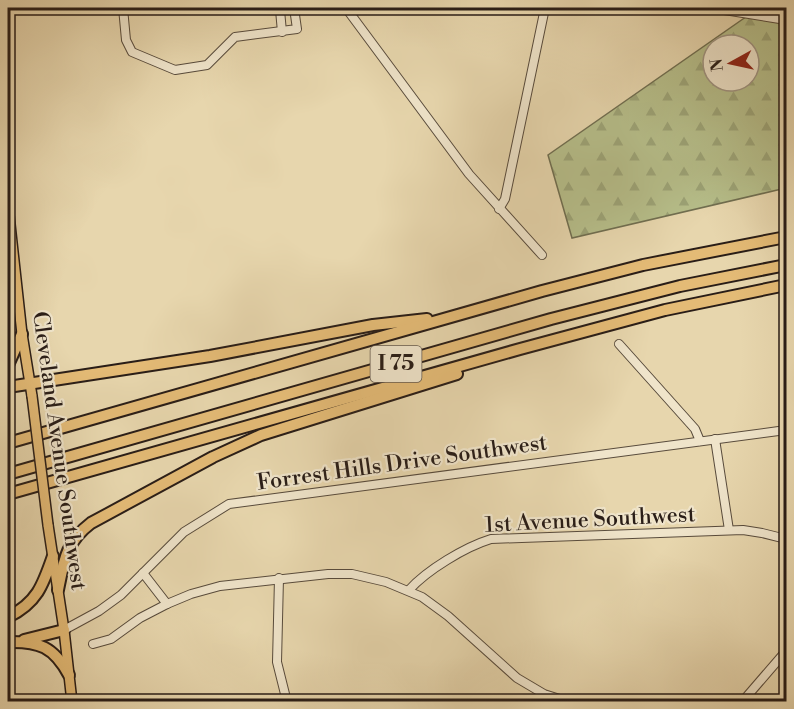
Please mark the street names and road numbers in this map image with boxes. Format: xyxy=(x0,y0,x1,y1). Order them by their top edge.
street label: Cleveland Avenue Southwest xyxy=(26,310,92,592)
road number: I 75 xyxy=(370,346,422,382)
street label: Forrest Hills Drive Southwest xyxy=(255,429,549,497)
street label: 1st Avenue Southwest xyxy=(484,501,696,539)

